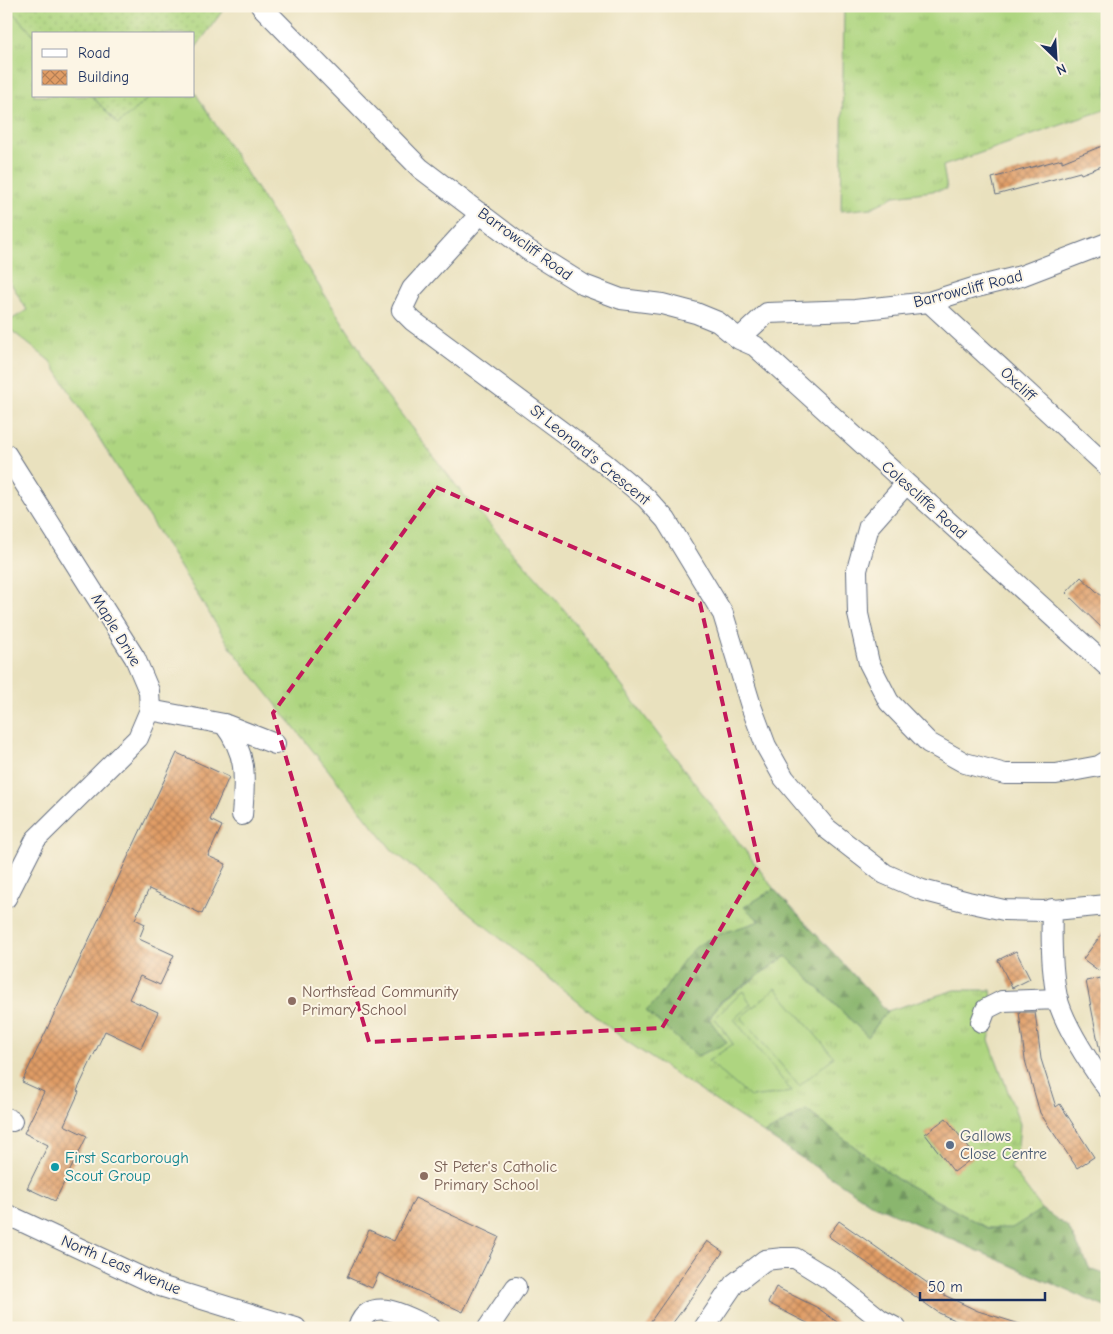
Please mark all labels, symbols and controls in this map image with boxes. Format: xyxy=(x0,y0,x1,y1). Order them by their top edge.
legend xyxy=(32,32,195,98)
north arrow xyxy=(1030,32,1080,82)
text: Road xyxy=(78,44,110,62)
text: N xyxy=(1054,60,1069,79)
text: Building xyxy=(78,68,129,86)
street label: Barrowcliff Road xyxy=(474,204,576,284)
street label: Barrowcliff Road xyxy=(912,267,1024,311)
street label: Oxcliff xyxy=(997,363,1040,406)
street label: St Leonard's Crescent xyxy=(526,401,654,509)
street label: Colescliffe Road xyxy=(878,457,970,543)
street label: Maple Drive xyxy=(87,590,145,670)
place label: Northstead Community Primary School xyxy=(302,983,459,1019)
marker: Northstead Community Primary School xyxy=(286,995,298,1007)
place label: Gallows Close Centre xyxy=(960,1127,1047,1163)
marker: Gallows Close Centre xyxy=(944,1139,956,1151)
place label: First Scarborough Scout Group xyxy=(65,1149,189,1185)
place label: St Peter's Catholic Primary School xyxy=(434,1158,558,1194)
marker: First Scarborough Scout Group xyxy=(49,1161,61,1173)
marker: St Peter's Catholic Primary School xyxy=(418,1170,430,1182)
street label: North Leas Avenue xyxy=(58,1232,184,1298)
scale bar xyxy=(920,1269,1046,1301)
text: 50 m xyxy=(928,1278,963,1296)

